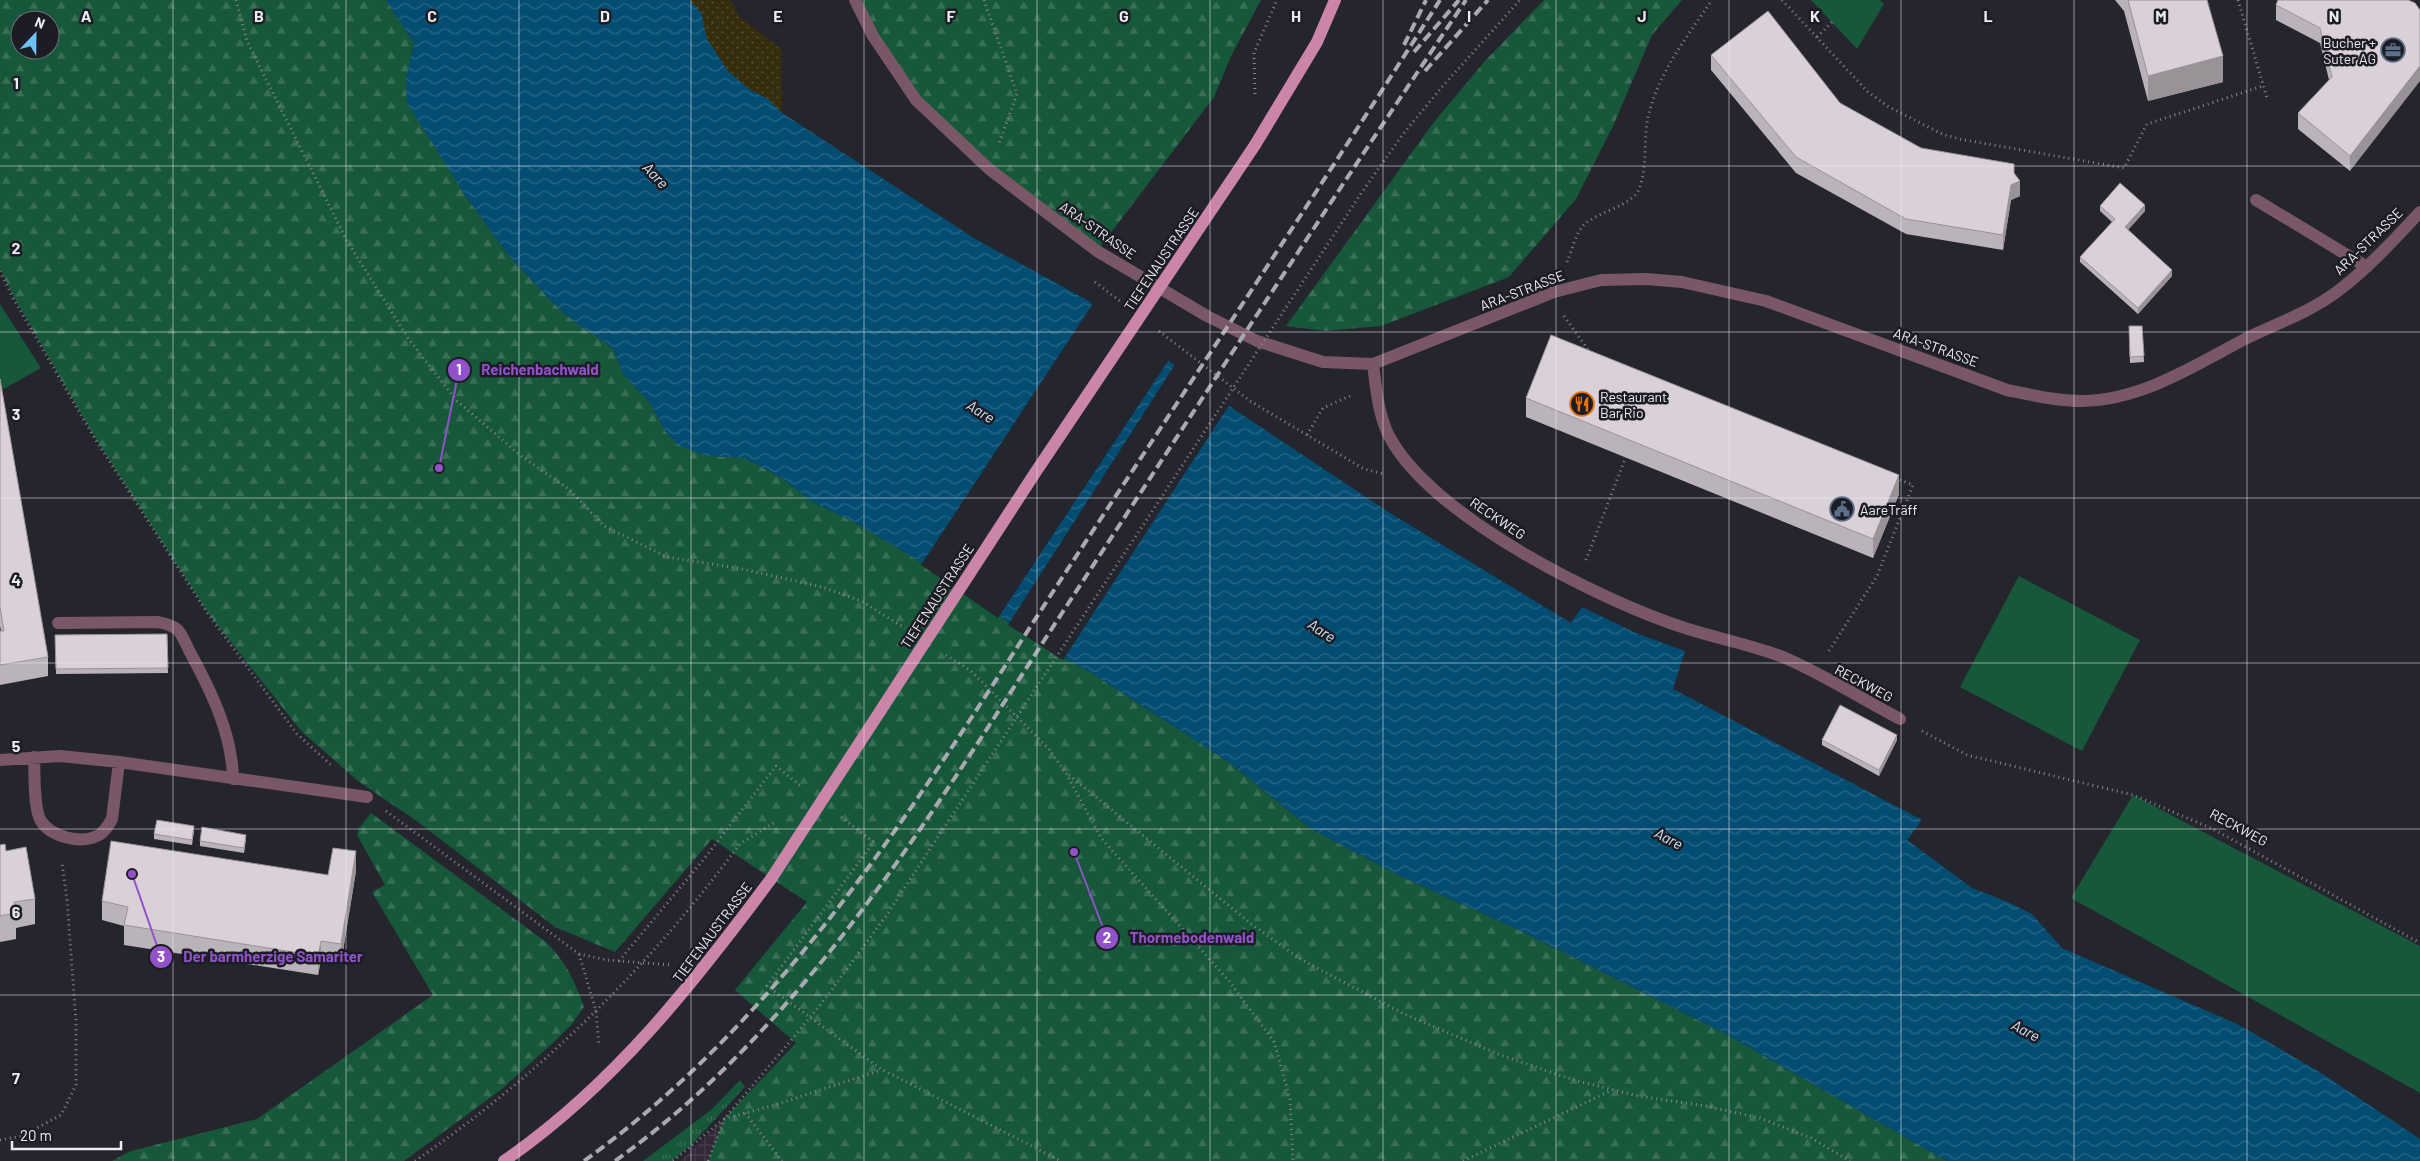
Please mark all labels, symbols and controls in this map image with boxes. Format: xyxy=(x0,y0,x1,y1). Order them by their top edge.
text: A xyxy=(81,6,92,25)
text: B xyxy=(254,6,264,25)
text: C xyxy=(427,6,437,25)
text: D xyxy=(600,6,610,25)
text: E xyxy=(773,6,783,25)
text: F xyxy=(947,6,956,25)
text: G xyxy=(1119,6,1129,25)
text: H xyxy=(1291,6,1301,25)
text: I xyxy=(1467,6,1471,25)
text: J xyxy=(1637,6,1647,25)
text: K xyxy=(1810,6,1820,25)
text: L xyxy=(1983,6,1993,25)
text: M xyxy=(2155,6,2167,25)
text: N xyxy=(2329,6,2339,25)
north arrow xyxy=(10,10,60,60)
text: N xyxy=(33,13,48,32)
place label: Bucher + Suter AG xyxy=(2323,34,2376,67)
office icon: Bucher + Suter AG xyxy=(2380,37,2406,63)
text: 1 xyxy=(13,73,19,92)
water label: Aare xyxy=(639,158,673,192)
street label: ARA-STRASSE xyxy=(1057,197,1139,263)
street label: TIEFENAUSTRASSE xyxy=(1120,204,1202,314)
street label: ARA-STRASSE xyxy=(2330,204,2406,278)
text: 2 xyxy=(12,238,21,257)
street label: ARA-STRASSE xyxy=(1477,266,1567,314)
street label: ARA-STRASSE xyxy=(1891,324,1981,370)
callout: Reichenbachwald xyxy=(446,355,609,385)
text: 1 xyxy=(456,360,462,378)
text: Reichenbachwald xyxy=(481,360,599,378)
place label: Restaurant Bar Rio xyxy=(1600,388,1667,421)
restaurant icon: Restaurant Bar Rio xyxy=(1569,391,1595,417)
water label: Aare xyxy=(964,396,998,427)
text: 3 xyxy=(12,404,20,423)
street label: RECKWEG xyxy=(1467,493,1529,543)
public building icon: AareTräff xyxy=(1829,496,1855,522)
place label: AareTräff xyxy=(1860,501,1918,518)
street label: TIEFENAUSTRASSE xyxy=(897,541,977,651)
text: 4 xyxy=(11,570,21,589)
water label: Aare xyxy=(1305,614,1339,646)
street label: RECKWEG xyxy=(1832,661,1896,705)
text: 5 xyxy=(12,736,21,755)
street label: RECKWEG xyxy=(2207,805,2271,849)
water label: Aare xyxy=(1652,823,1686,853)
street label: TIEFENAUSTRASSE xyxy=(669,878,755,986)
text: 6 xyxy=(12,902,21,921)
callout: Thormebodenwald xyxy=(1094,923,1264,953)
text: 2 xyxy=(1103,928,1111,946)
text: Thormebodenwald xyxy=(1130,928,1254,946)
callout: Der barmherzige Samariter xyxy=(148,942,373,972)
text: 3 xyxy=(157,947,165,965)
text: Der barmherzige Samariter xyxy=(183,947,363,965)
water label: Aare xyxy=(2009,1015,2043,1045)
text: 7 xyxy=(12,1068,20,1087)
scale bar xyxy=(12,1118,121,1150)
text: 20 m xyxy=(20,1126,52,1144)

